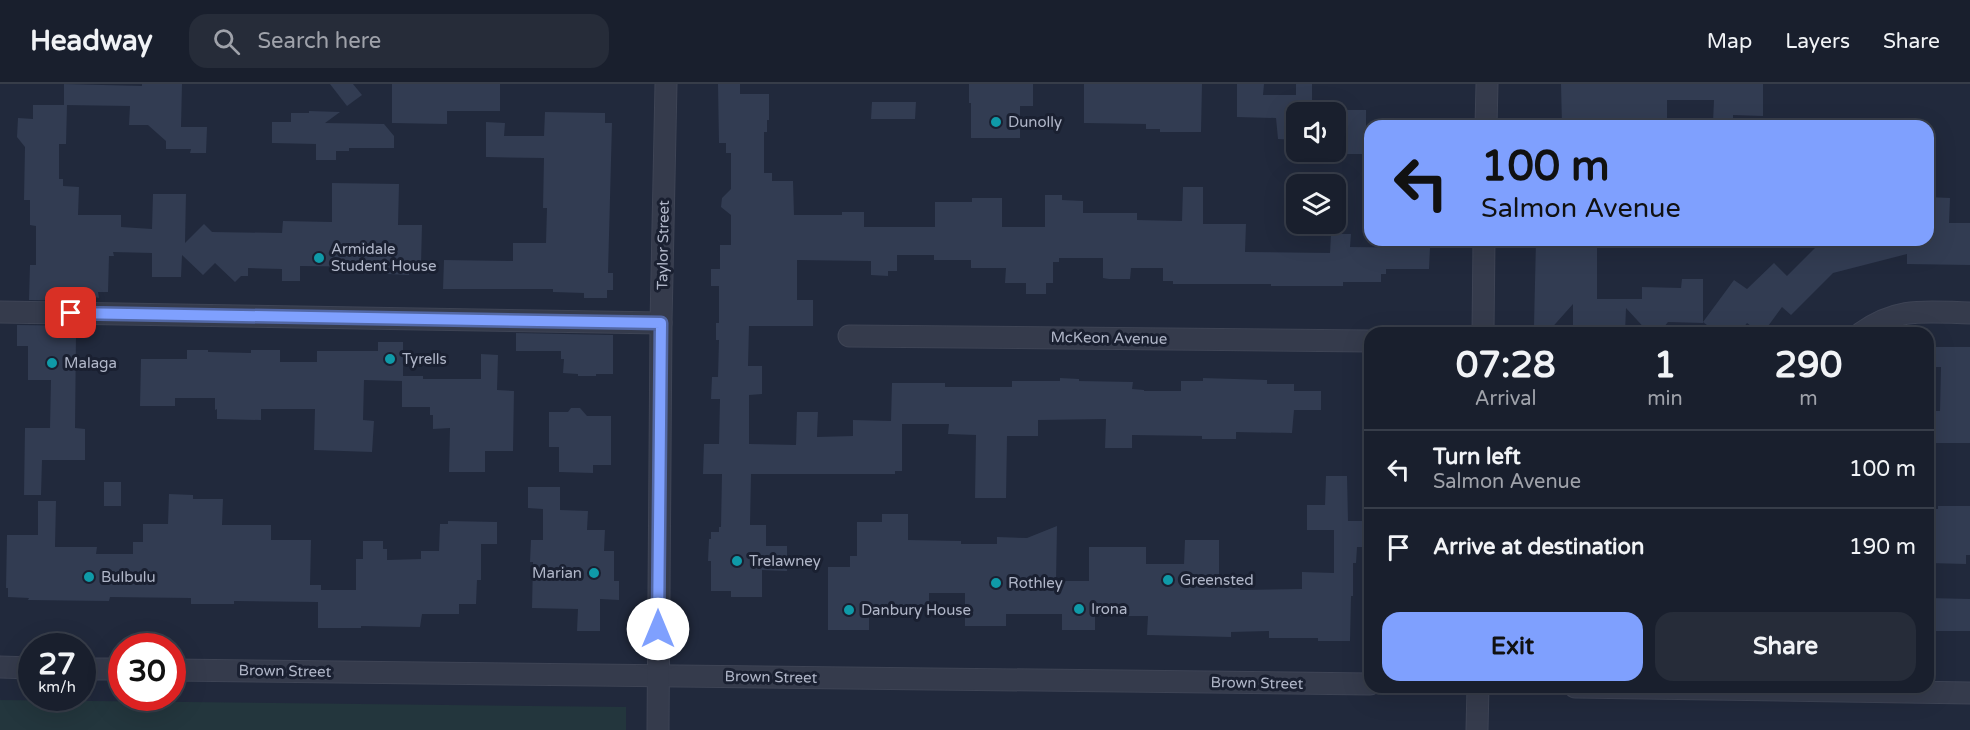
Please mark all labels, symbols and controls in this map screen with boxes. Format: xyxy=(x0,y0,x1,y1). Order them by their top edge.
search box xyxy=(189,14,609,68)
text: Headway xyxy=(30,24,153,58)
icon: search xyxy=(210,25,243,58)
text: Search here xyxy=(258,28,381,54)
text: Map xyxy=(1707,29,1752,54)
text: Layers xyxy=(1785,29,1850,54)
text: Share xyxy=(1883,29,1940,54)
map controls xyxy=(1286,102,1346,234)
button: sound xyxy=(1286,102,1346,162)
place label: Dunolly xyxy=(1008,113,1062,131)
marker: Dunolly xyxy=(989,115,1003,129)
text: 100 m xyxy=(1481,141,1610,192)
icon: left xyxy=(1382,144,1460,222)
button: layers xyxy=(1286,174,1346,234)
text: Salmon Avenue xyxy=(1481,192,1681,225)
street label: Taylor Street xyxy=(653,200,673,290)
place label: Armidale Student House xyxy=(331,240,436,275)
marker: Armidale Student House xyxy=(312,251,326,265)
pin xyxy=(45,287,96,338)
icon: arrive xyxy=(54,296,87,329)
street label: McKeon Avenue xyxy=(1051,328,1167,348)
text: 07:28 xyxy=(1456,344,1556,387)
text: 1 xyxy=(1654,344,1676,387)
text: 290 xyxy=(1774,344,1842,387)
place label: Tyrells xyxy=(402,350,447,368)
marker: Tyrells xyxy=(383,352,397,366)
place label: Malaga xyxy=(64,354,117,372)
marker: Malaga xyxy=(45,356,59,370)
text: Arrival xyxy=(1475,387,1537,411)
text: min xyxy=(1647,387,1683,411)
text: m xyxy=(1799,387,1818,411)
text: Turn left xyxy=(1433,444,1521,470)
icon: left xyxy=(1382,453,1415,486)
text: 100 m xyxy=(1849,456,1916,482)
text: Salmon Avenue xyxy=(1433,470,1581,494)
icon: arrive xyxy=(1382,531,1415,564)
text: Arrive at destination xyxy=(1433,534,1644,560)
text: 190 m xyxy=(1849,534,1916,560)
place label: Trelawney xyxy=(749,552,821,570)
marker: Trelawney xyxy=(730,554,744,568)
place label: Marian xyxy=(532,564,582,582)
marker: Marian xyxy=(587,566,601,580)
place label: Bulbulu xyxy=(101,568,156,586)
marker: Bulbulu xyxy=(82,570,96,584)
place label: Greensted xyxy=(1180,571,1254,589)
marker: Greensted xyxy=(1161,573,1175,587)
place label: Rothley xyxy=(1008,574,1063,592)
marker: Rothley xyxy=(989,576,1003,590)
position arrow xyxy=(626,597,690,661)
place label: Irona xyxy=(1091,600,1127,618)
place label: Danbury House xyxy=(861,601,971,619)
marker: Irona xyxy=(1072,602,1086,616)
marker: Danbury House xyxy=(842,603,856,617)
button: Exit xyxy=(1382,612,1643,681)
button: Share xyxy=(1655,612,1916,681)
speed limit sign: 30 xyxy=(108,633,186,711)
text: 27 xyxy=(38,646,76,683)
street label: Brown Street xyxy=(239,661,332,681)
street label: Brown Street xyxy=(725,667,818,687)
street label: Brown Street xyxy=(1211,673,1304,693)
text: km/h xyxy=(38,678,76,696)

